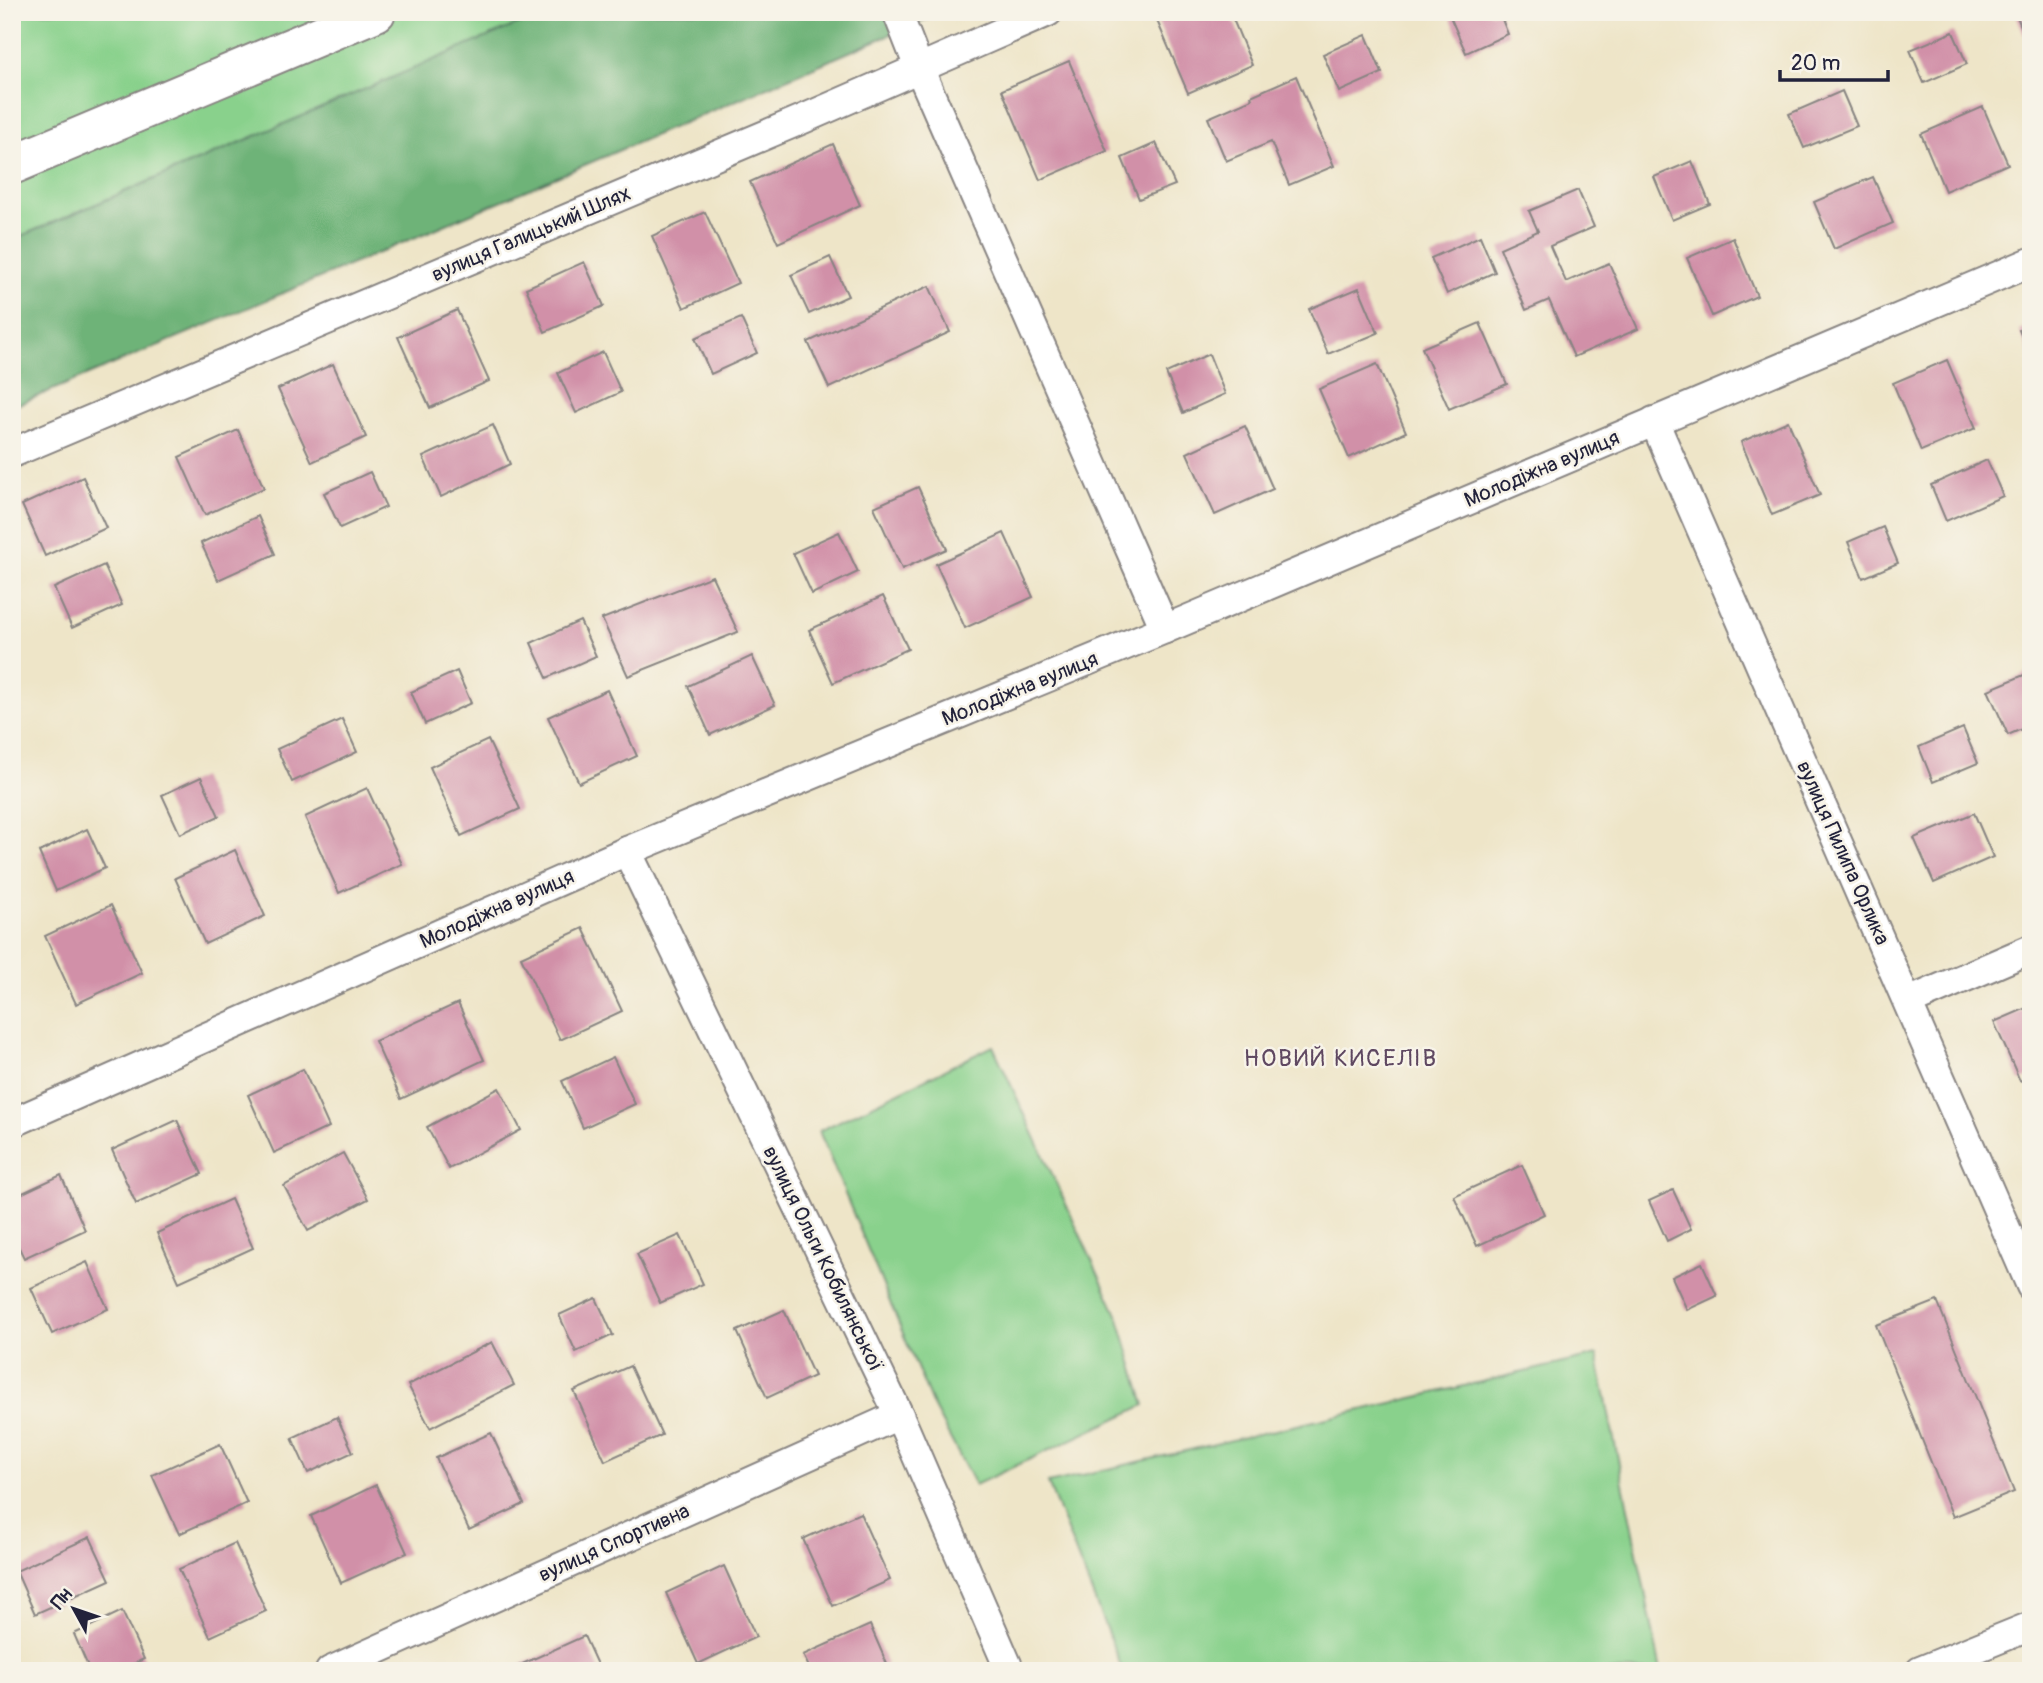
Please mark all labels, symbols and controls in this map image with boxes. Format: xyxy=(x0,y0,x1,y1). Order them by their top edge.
scale bar xyxy=(1780,38,1889,82)
text: 20 m xyxy=(1791,50,1840,77)
street label: вулиця Галицький Шлях xyxy=(427,180,635,288)
street label: Молодіжна вулиця xyxy=(1460,424,1624,514)
street label: Молодіжна вулиця xyxy=(938,645,1102,733)
street label: вулиця Пилипа Орлика xyxy=(1790,757,1896,949)
street label: Молодіжна вулиця xyxy=(416,863,578,955)
district label: НОВИЙ КИСЕЛІВ xyxy=(1244,1044,1438,1073)
street label: вулиця Ольги Кобилянської xyxy=(756,1142,890,1376)
street label: вулиця Спортивна xyxy=(534,1498,694,1588)
north arrow xyxy=(38,1574,108,1644)
text: Пн xyxy=(46,1583,78,1614)

